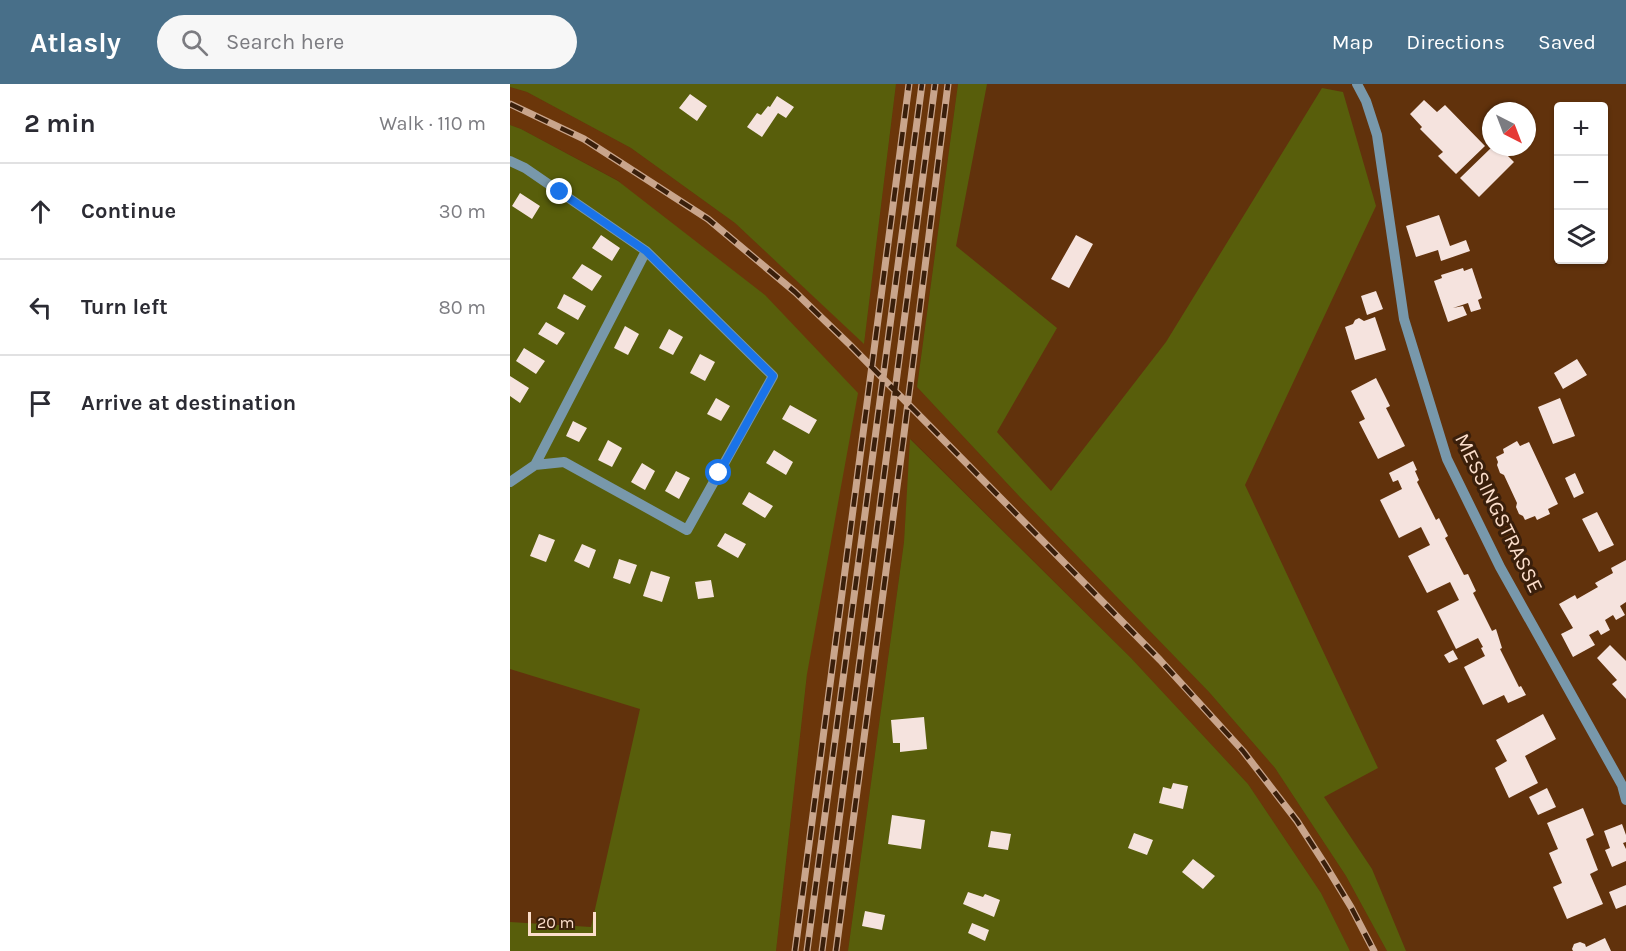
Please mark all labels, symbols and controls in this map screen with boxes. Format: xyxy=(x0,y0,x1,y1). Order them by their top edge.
search box xyxy=(157,15,577,69)
text: Atlasly xyxy=(30,26,121,59)
icon: search xyxy=(178,26,211,59)
text: Search here xyxy=(226,29,344,55)
text: Map xyxy=(1332,30,1373,54)
text: Directions xyxy=(1406,30,1505,54)
text: Saved xyxy=(1538,30,1596,54)
north arrow xyxy=(1482,102,1536,156)
map controls xyxy=(1554,102,1608,264)
button: + xyxy=(1554,102,1608,156)
text: 2 min xyxy=(24,108,96,139)
text: Walk · 110 m xyxy=(379,112,486,135)
button: − xyxy=(1554,156,1608,210)
route end xyxy=(546,178,572,204)
icon: ahead xyxy=(24,195,57,228)
text: Continue xyxy=(81,198,176,224)
text: 30 m xyxy=(439,200,486,223)
button: layers xyxy=(1554,210,1608,264)
icon: left xyxy=(24,291,57,324)
text: Turn left xyxy=(81,294,168,320)
text: 80 m xyxy=(438,296,486,319)
icon: arrive xyxy=(24,387,57,420)
text: Arrive at destination xyxy=(81,390,296,416)
street label: MESSINGSTRASSE xyxy=(1450,430,1548,596)
route start xyxy=(705,459,731,485)
scale bar xyxy=(528,909,596,936)
text: 20 m xyxy=(537,913,575,932)

